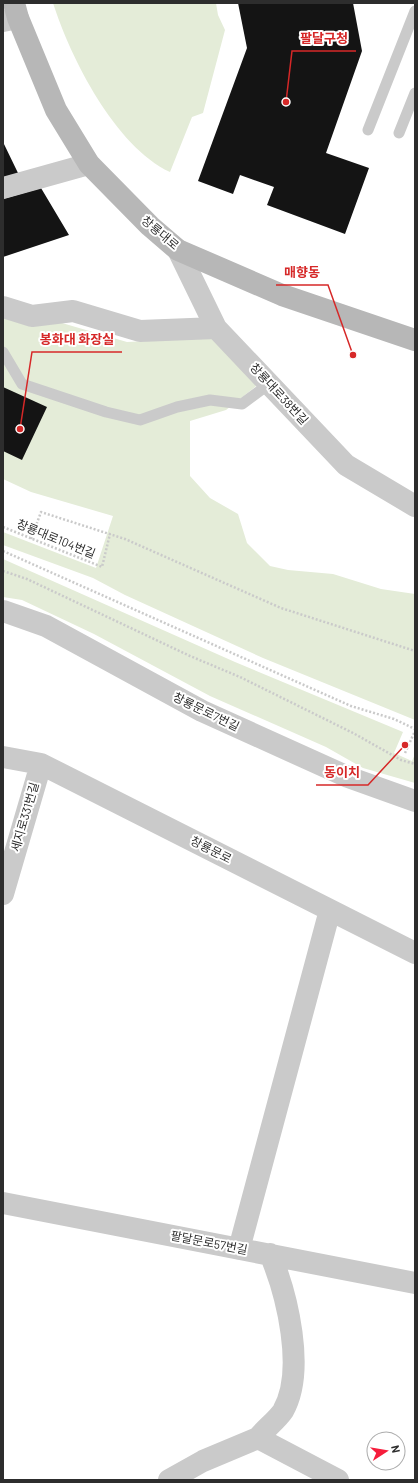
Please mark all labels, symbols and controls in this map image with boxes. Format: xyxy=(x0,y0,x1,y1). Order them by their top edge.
callout: 팔달구청 xyxy=(292,26,356,51)
text: 팔달구청 xyxy=(300,30,348,46)
street label: 창룡대로 xyxy=(139,213,182,252)
callout: 매향동 xyxy=(276,260,328,285)
text: 매향동 xyxy=(284,264,320,280)
callout: 봉화대 화장실 xyxy=(32,327,122,352)
text: 봉화대 화장실 xyxy=(40,331,114,347)
street label: 창룡대로38번길 xyxy=(248,360,312,427)
street label: 창룡대로104번길 xyxy=(15,516,98,560)
street label: 창룡문로7번길 xyxy=(171,689,242,733)
callout: 동이치 xyxy=(316,760,368,785)
text: 동이치 xyxy=(324,764,360,780)
street label: 세지로331번길 xyxy=(7,780,41,853)
street label: 창룡문로 xyxy=(189,833,234,865)
street label: 팔달문로57번길 xyxy=(170,1228,249,1256)
north arrow xyxy=(366,1431,406,1471)
text: N xyxy=(389,1444,403,1454)

